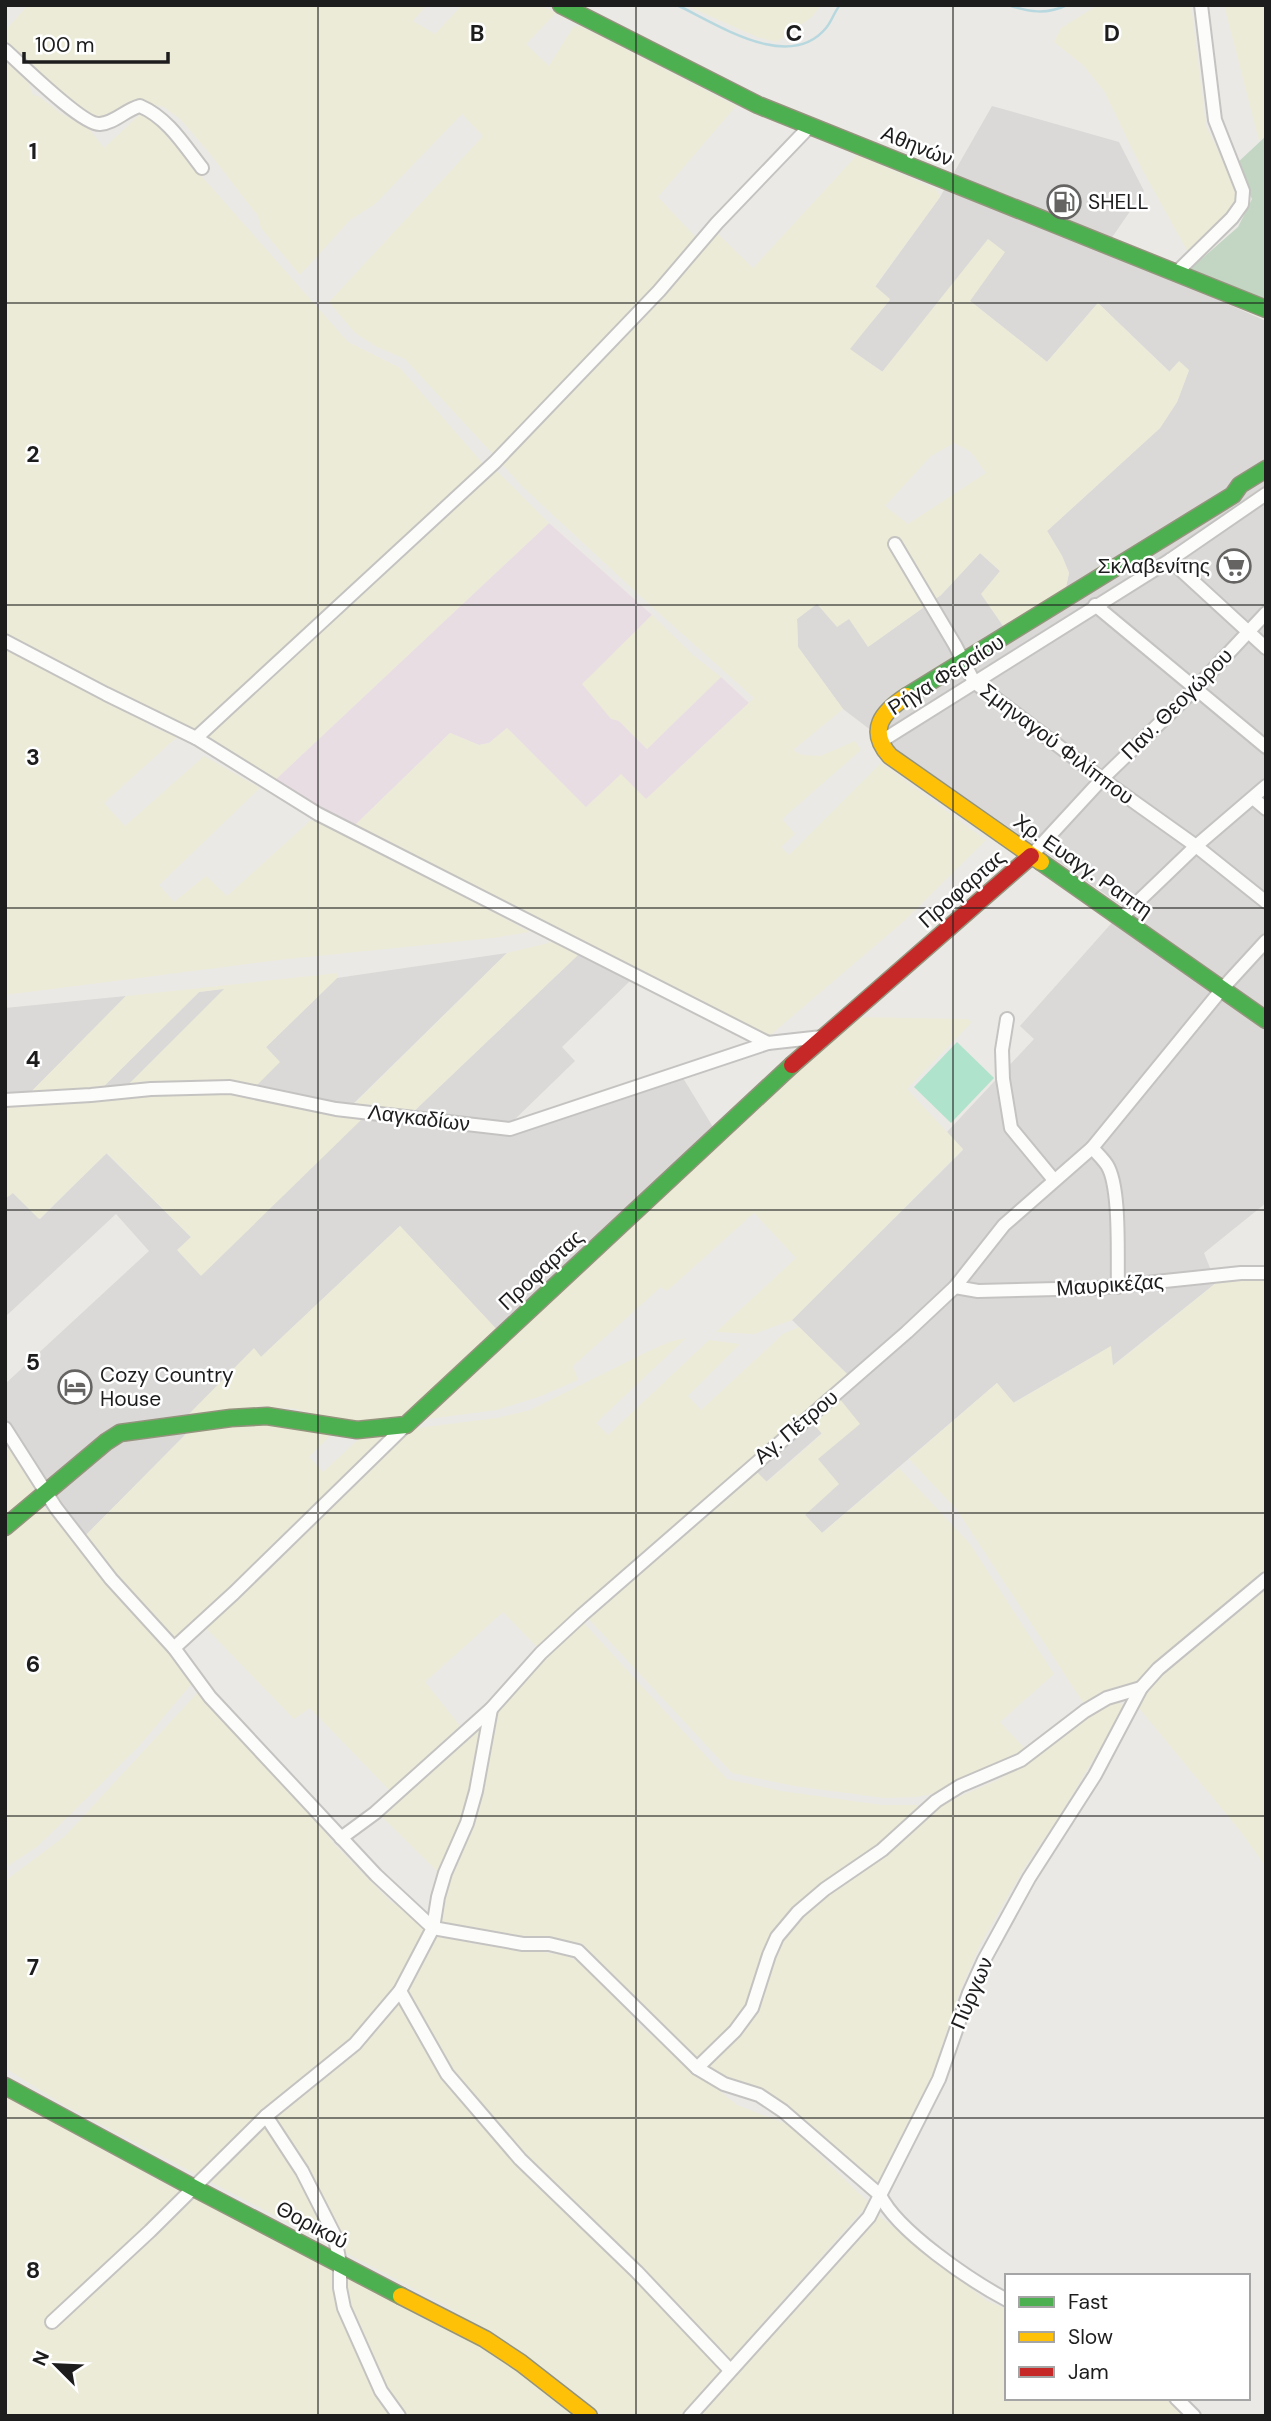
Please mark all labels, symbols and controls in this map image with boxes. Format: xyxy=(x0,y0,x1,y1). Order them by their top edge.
text: B xyxy=(470,18,484,48)
text: C xyxy=(786,18,802,48)
text: D xyxy=(1104,18,1120,48)
scale bar xyxy=(24,21,168,65)
text: 100 m xyxy=(35,31,95,59)
street label: Αθηνών xyxy=(877,119,957,173)
text: 1 xyxy=(29,136,37,166)
fuel station icon: SHELL xyxy=(1045,183,1083,221)
place label: SHELL xyxy=(1088,188,1148,216)
text: 2 xyxy=(26,439,40,469)
supermarket icon: Σκλαβενίτης xyxy=(1215,547,1253,585)
place label: Σκλαβενίτης xyxy=(1097,552,1210,580)
street label: Ρήγα Φεραίου xyxy=(883,628,1009,722)
street label: Παν. Θεογώρου xyxy=(1115,642,1239,766)
street label: Σμηναγού Φιλίππου xyxy=(974,677,1140,811)
text: 3 xyxy=(26,742,40,772)
street label: Χρ. Ευαγγ. Ραπτη xyxy=(1008,808,1158,924)
street label: Προφαρτας xyxy=(913,844,1011,934)
text: 4 xyxy=(26,1044,41,1074)
street label: Λαγκαδίων xyxy=(367,1098,471,1138)
street label: Προφαρτας xyxy=(493,1223,589,1317)
street label: Μαυρικέζας xyxy=(1055,1267,1165,1303)
text: 5 xyxy=(26,1347,40,1377)
place label: Cozy Country House xyxy=(100,1361,234,1413)
hotel icon: Cozy Country House xyxy=(56,1368,94,1406)
street label: Αγ. Πέτρου xyxy=(748,1384,844,1470)
text: 6 xyxy=(26,1649,40,1679)
text: 7 xyxy=(27,1952,39,1982)
street label: Πύργων xyxy=(944,1953,1000,2033)
street label: Θορικού xyxy=(271,2194,353,2256)
text: 8 xyxy=(26,2255,40,2285)
legend xyxy=(1005,2274,1250,2400)
text: Fast xyxy=(1068,2288,1108,2316)
text: Slow xyxy=(1068,2323,1113,2351)
north arrow xyxy=(21,2330,91,2400)
text: N xyxy=(27,2347,55,2370)
text: Jam xyxy=(1068,2358,1109,2386)

